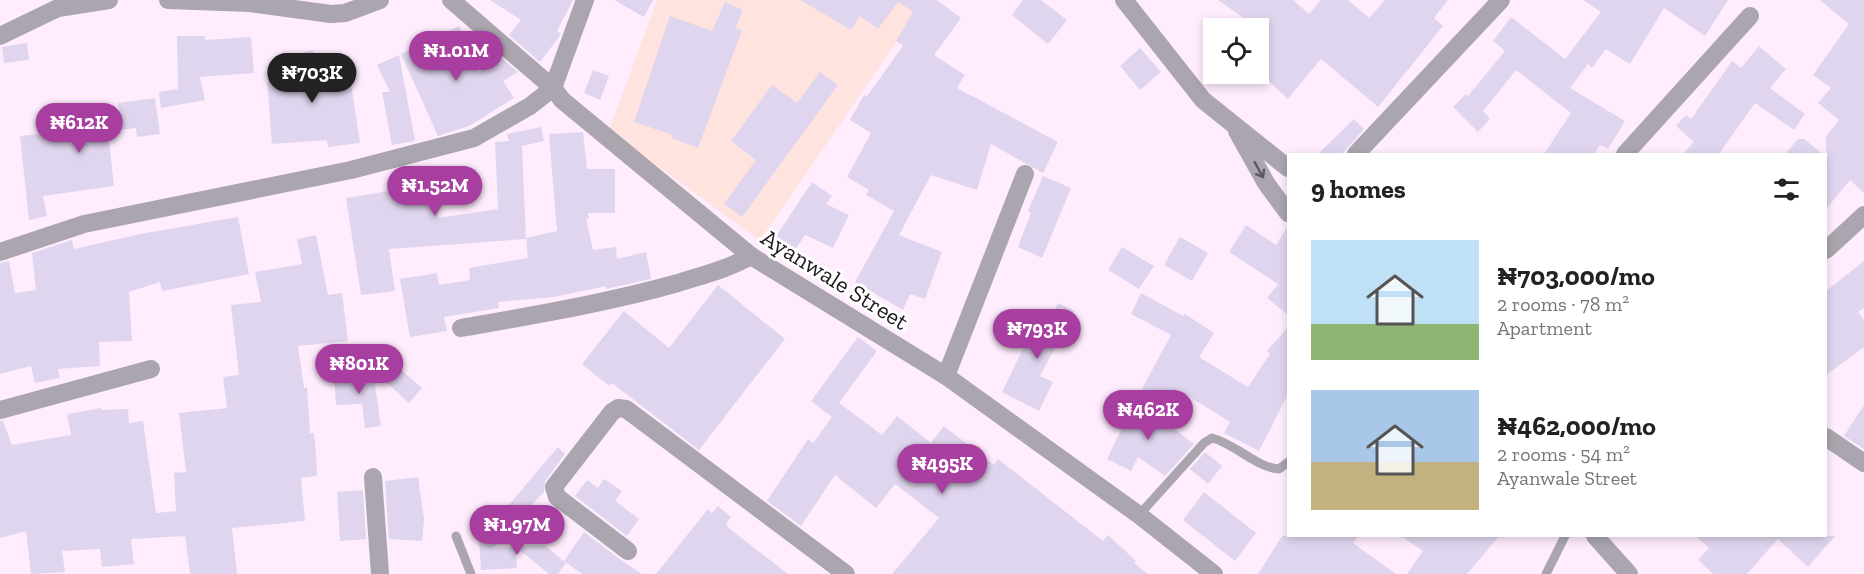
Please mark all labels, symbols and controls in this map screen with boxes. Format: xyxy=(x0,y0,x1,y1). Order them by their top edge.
map controls xyxy=(1203,18,1269,84)
button: locate xyxy=(1203,18,1269,84)
pin: ₦1.01M xyxy=(407,31,505,82)
text: ₦1.01M xyxy=(423,38,489,62)
pin: ₦703K xyxy=(270,53,354,104)
text: ₦703K xyxy=(281,60,343,84)
pin: ₦612K xyxy=(37,103,121,154)
text: ₦612K xyxy=(50,110,108,134)
one-way arrow xyxy=(1253,161,1265,178)
pin: ₦1.52M xyxy=(386,166,484,217)
text: ₦1.52M xyxy=(401,173,469,197)
text: 9 homes xyxy=(1311,173,1406,205)
icon: filters xyxy=(1770,173,1803,206)
street label: Ayanwale Street xyxy=(756,222,914,336)
text: ₦703,000/mo xyxy=(1497,260,1655,292)
icon: home xyxy=(1359,264,1431,336)
text: 2 rooms · 78 m² xyxy=(1497,292,1629,316)
pin: ₦793K xyxy=(995,309,1079,360)
text: ₦793K xyxy=(1007,316,1067,340)
text: Apartment xyxy=(1497,316,1592,340)
pin: ₦801K xyxy=(317,344,401,395)
text: ₦801K xyxy=(329,351,389,375)
pin: ₦462K xyxy=(1106,390,1190,441)
text: ₦462K xyxy=(1117,397,1179,421)
text: ₦462,000/mo xyxy=(1497,410,1656,442)
icon: home xyxy=(1359,414,1431,486)
text: 2 rooms · 54 m² xyxy=(1497,442,1630,466)
pin: ₦495K xyxy=(900,444,984,495)
text: ₦495K xyxy=(911,451,973,475)
text: Ayanwale Street xyxy=(1497,466,1637,490)
pin: ₦1.97M xyxy=(468,505,566,556)
text: ₦1.97M xyxy=(484,512,550,536)

